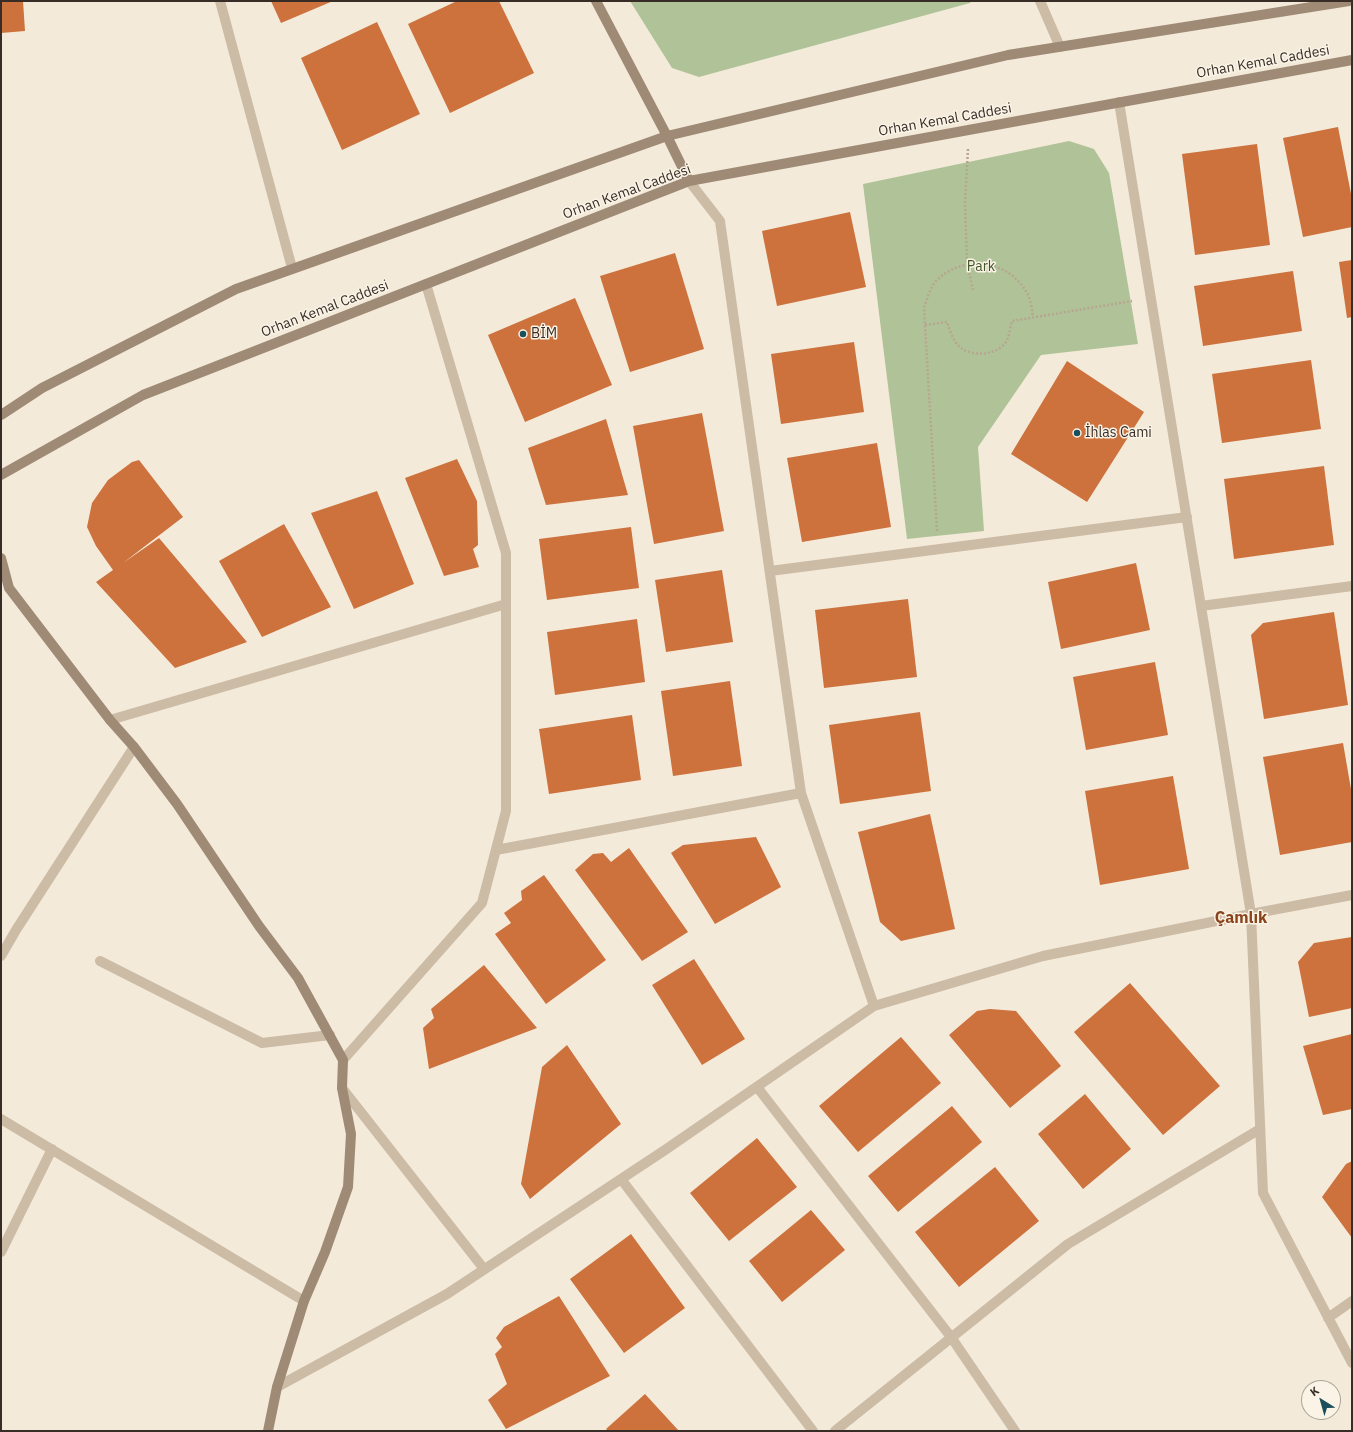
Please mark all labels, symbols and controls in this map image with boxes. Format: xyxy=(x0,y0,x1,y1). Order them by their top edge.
street label: Orhan Kemal Caddesi xyxy=(1195,42,1331,82)
street label: Orhan Kemal Caddesi xyxy=(877,100,1013,140)
street label: Orhan Kemal Caddesi xyxy=(561,161,693,223)
park label: Park xyxy=(967,259,995,275)
street label: Orhan Kemal Caddesi xyxy=(259,277,391,341)
place label: BİM xyxy=(531,326,557,342)
marker: BİM xyxy=(518,329,528,339)
place label: İhlas Cami xyxy=(1085,425,1152,441)
marker: İhlas Cami xyxy=(1072,428,1082,438)
district label: Çamlık xyxy=(1215,908,1267,928)
north arrow xyxy=(1301,1380,1341,1420)
text: K xyxy=(1307,1383,1322,1399)

